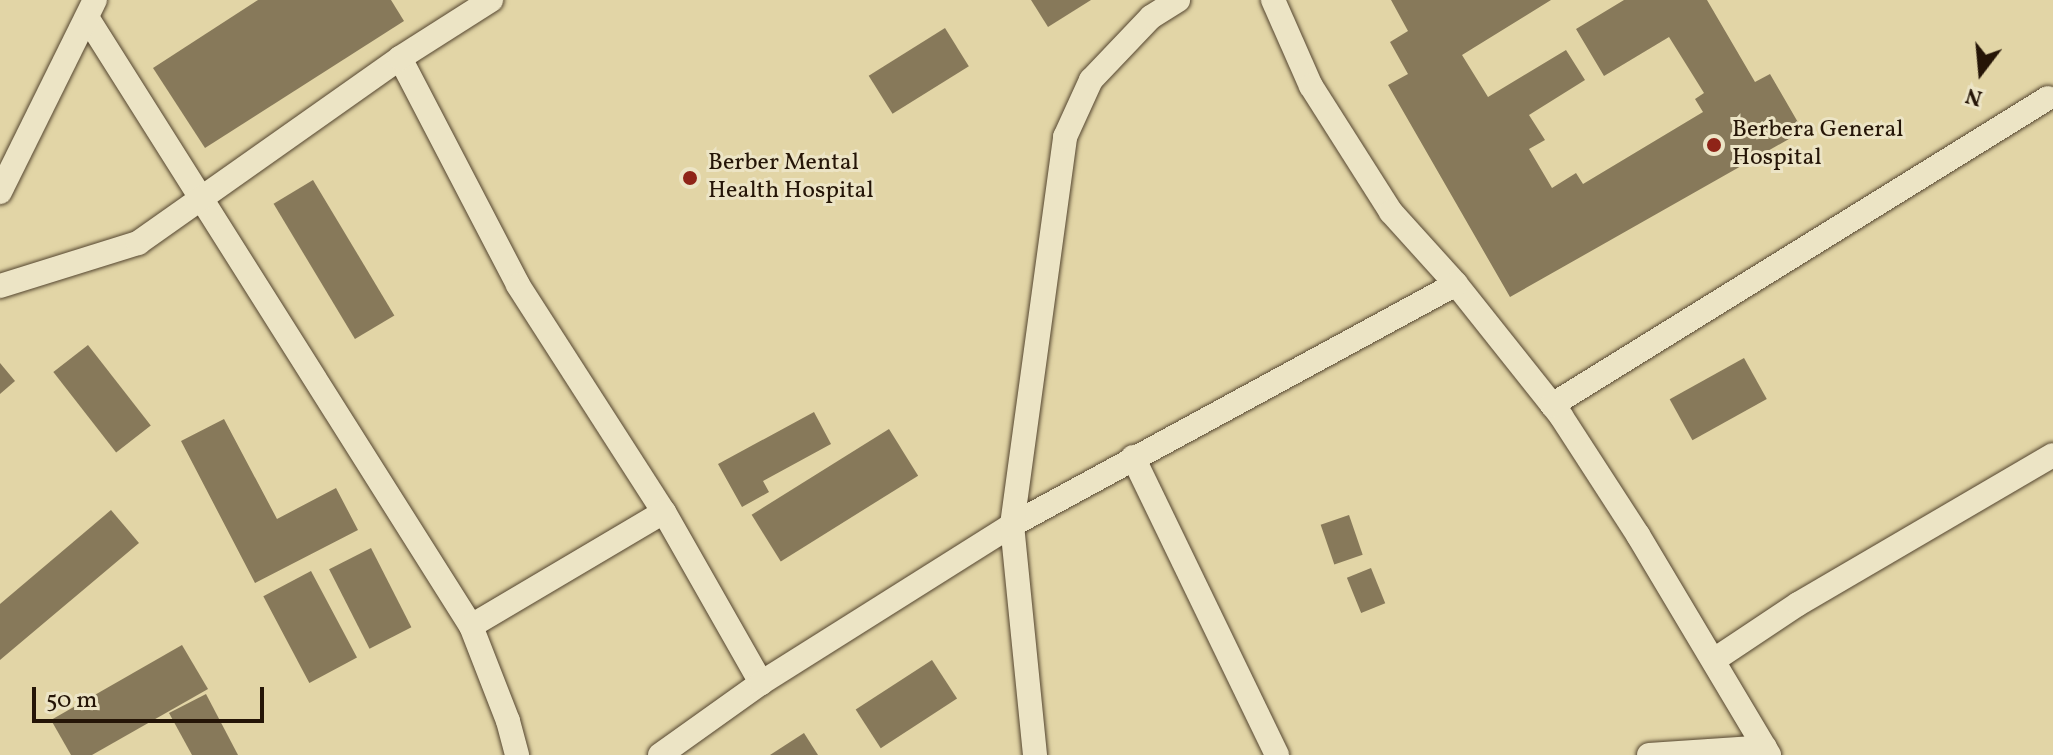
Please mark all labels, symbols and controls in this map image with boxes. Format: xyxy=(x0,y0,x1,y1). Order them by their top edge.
north arrow xyxy=(1941,32,2021,112)
text: N xyxy=(1962,78,1986,113)
place label: Berbera General Hospital xyxy=(1732,117,1904,173)
marker: Berbera General Hospital xyxy=(1703,134,1725,156)
place label: Berber Mental Health Hospital xyxy=(708,150,874,206)
marker: Berber Mental Health Hospital xyxy=(679,167,701,189)
scale bar xyxy=(36,671,268,721)
text: 50 m xyxy=(46,684,98,718)

